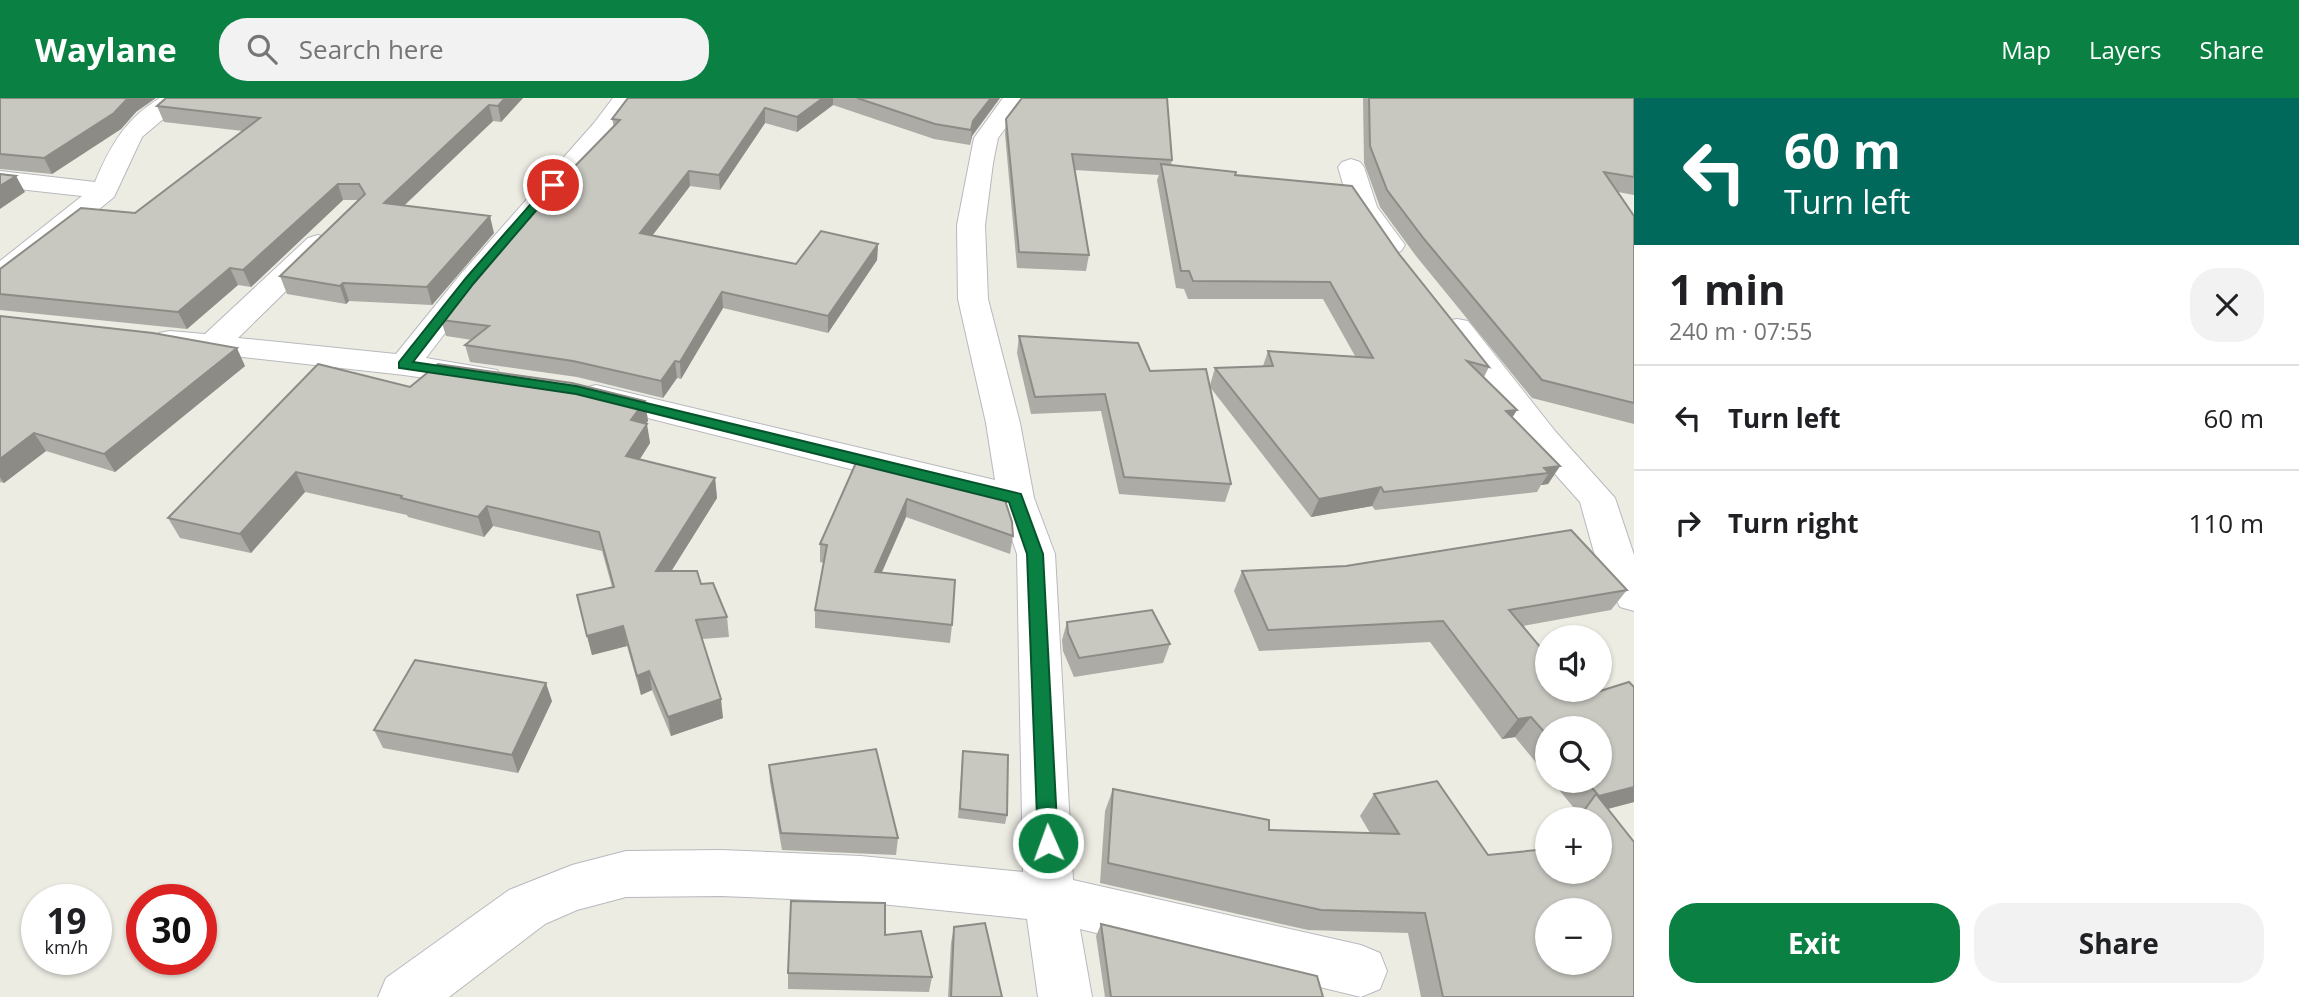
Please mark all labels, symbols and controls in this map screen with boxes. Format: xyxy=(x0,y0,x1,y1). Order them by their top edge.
search box xyxy=(219,18,709,81)
text: Waylane xyxy=(35,27,177,72)
icon: search xyxy=(243,30,281,68)
text: Search here xyxy=(299,31,444,67)
text: Map xyxy=(2001,33,2051,66)
text: Layers xyxy=(2089,33,2162,66)
text: Share xyxy=(2200,33,2264,66)
text: 60 m xyxy=(1784,117,1901,183)
icon: left xyxy=(1669,126,1760,217)
pin xyxy=(523,155,583,215)
icon: arrive xyxy=(534,166,572,204)
text: Turn left xyxy=(1784,180,1910,223)
text: 1 min xyxy=(1669,260,1786,317)
button: close xyxy=(2190,268,2264,342)
text: 240 m · 07:55 xyxy=(1669,315,1812,347)
icon: left xyxy=(1669,399,1707,437)
text: Turn left xyxy=(1728,400,1840,436)
text: 60 m xyxy=(2203,400,2264,436)
icon: right xyxy=(1669,504,1707,542)
text: Turn right xyxy=(1728,505,1859,541)
text: 110 m xyxy=(2189,505,2264,541)
map controls xyxy=(1535,625,1612,975)
button: sound xyxy=(1535,625,1612,702)
button: search xyxy=(1535,716,1612,793)
position arrow xyxy=(1011,806,1085,880)
button: + xyxy=(1535,807,1612,884)
speed limit sign: 30 xyxy=(126,884,217,975)
text: 19 xyxy=(46,897,87,944)
button: − xyxy=(1535,898,1612,975)
button: Exit xyxy=(1669,903,1960,983)
button: Share xyxy=(1974,903,2264,983)
text: km/h xyxy=(45,935,88,959)

